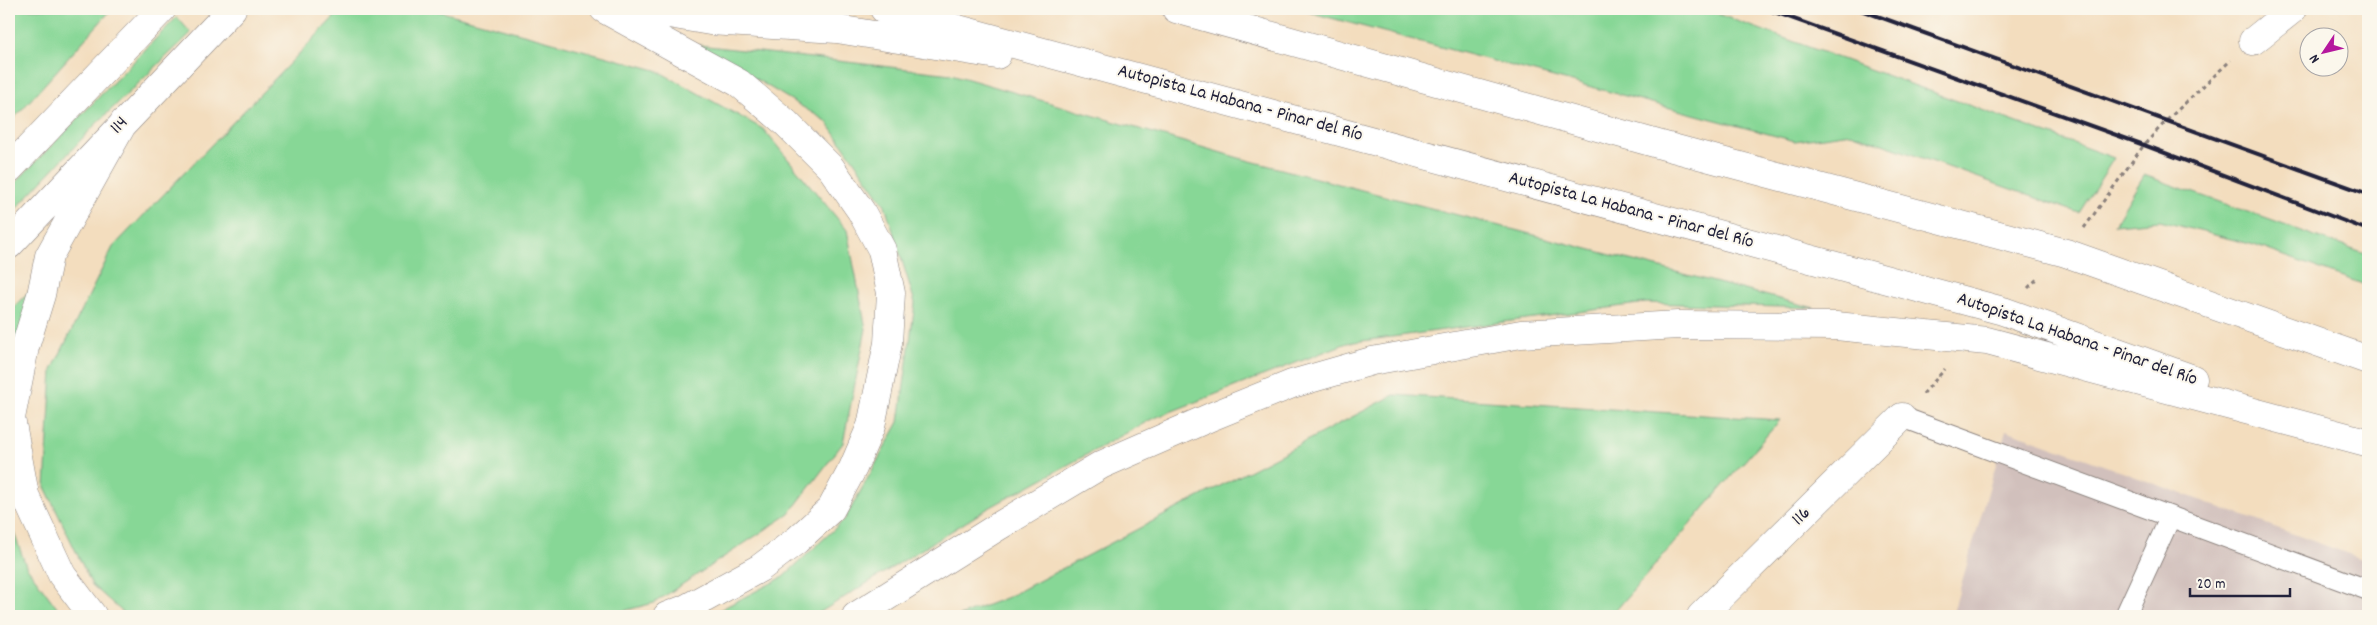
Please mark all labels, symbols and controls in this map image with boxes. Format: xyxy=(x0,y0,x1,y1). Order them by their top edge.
north arrow xyxy=(2300,28,2350,78)
text: N xyxy=(2305,50,2325,67)
street label: Autopista La Habana - Pinar del Río xyxy=(1114,58,1366,150)
street label: 114 xyxy=(105,111,135,141)
street label: Autopista La Habana - Pinar del Río xyxy=(1505,165,1757,257)
street label: Autopista La Habana - Pinar del Río xyxy=(1953,286,2201,394)
street label: 116 xyxy=(1786,501,1818,533)
scale bar xyxy=(2190,565,2290,597)
text: 20 m xyxy=(2197,574,2225,596)

